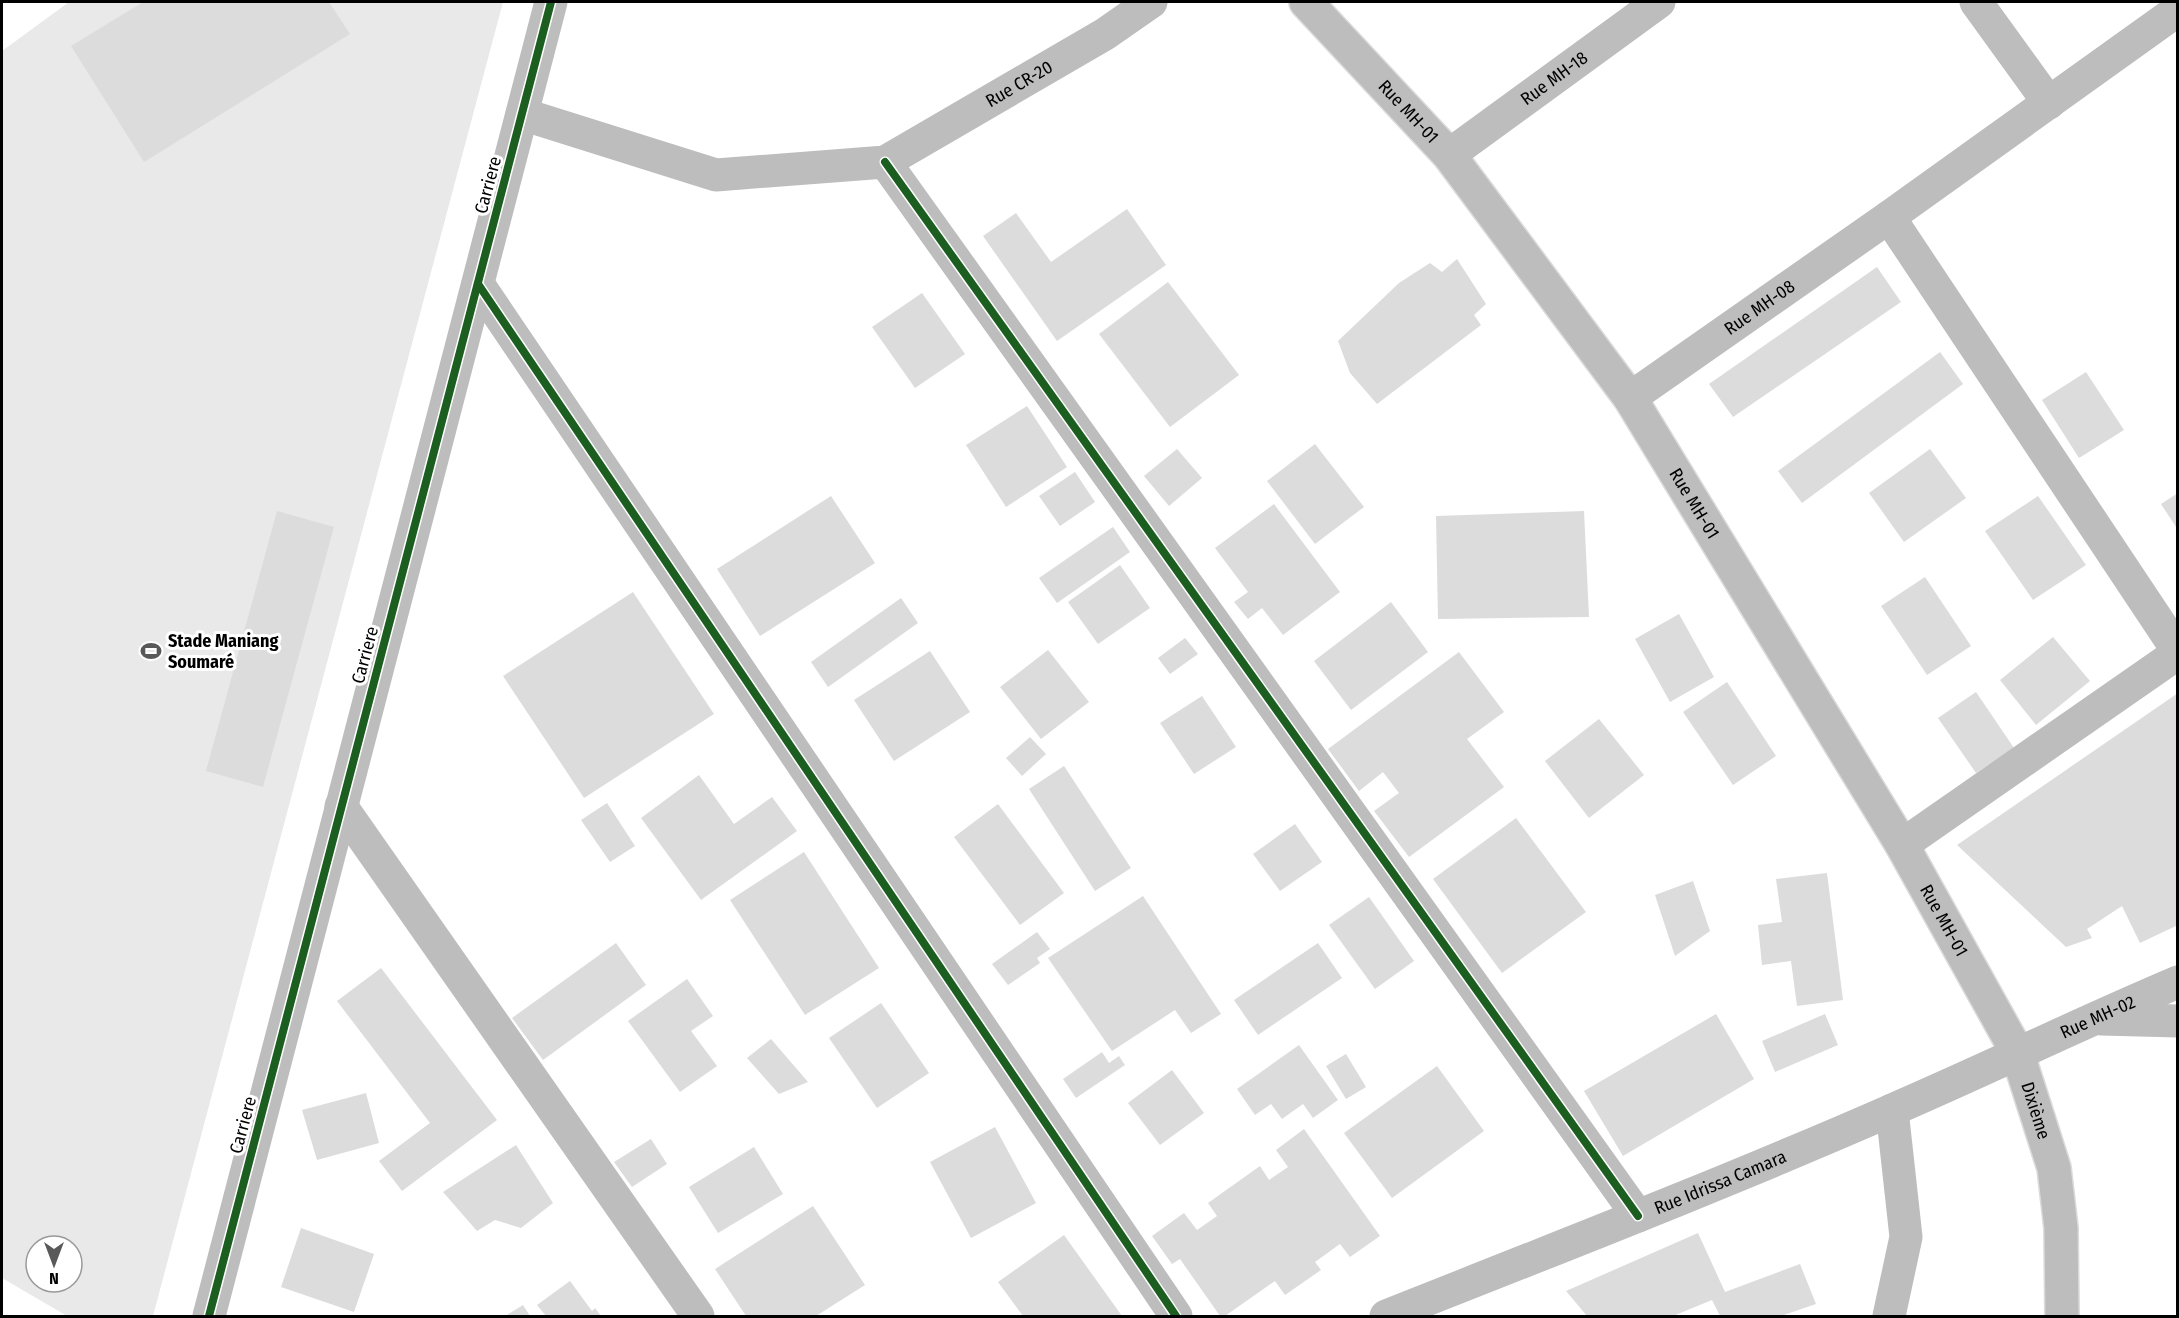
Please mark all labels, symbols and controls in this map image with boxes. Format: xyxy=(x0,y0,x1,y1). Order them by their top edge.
street label: Rue MH-18 xyxy=(1516,47,1592,110)
street label: Rue CR-20 xyxy=(982,56,1057,112)
street label: Rue MH-01 xyxy=(1374,75,1443,148)
street label: Carriere xyxy=(470,154,506,216)
street label: Rue MH-08 xyxy=(1720,275,1799,340)
street label: Rue MH-01 xyxy=(1664,464,1724,543)
street label: Carriere xyxy=(347,624,383,686)
place label: Stade Maniang Soumaré xyxy=(168,630,279,673)
sports icon: Stade Maniang Soumaré xyxy=(139,639,163,663)
street label: Rue MH-01 xyxy=(1915,881,1973,960)
street label: Rue MH-02 xyxy=(2057,991,2139,1044)
street label: Dixième xyxy=(2016,1079,2055,1142)
street label: Carriere xyxy=(225,1094,261,1156)
street label: Rue Idrissa Camara xyxy=(1651,1145,1790,1219)
north arrow xyxy=(24,1234,84,1294)
text: N xyxy=(49,1269,59,1288)

